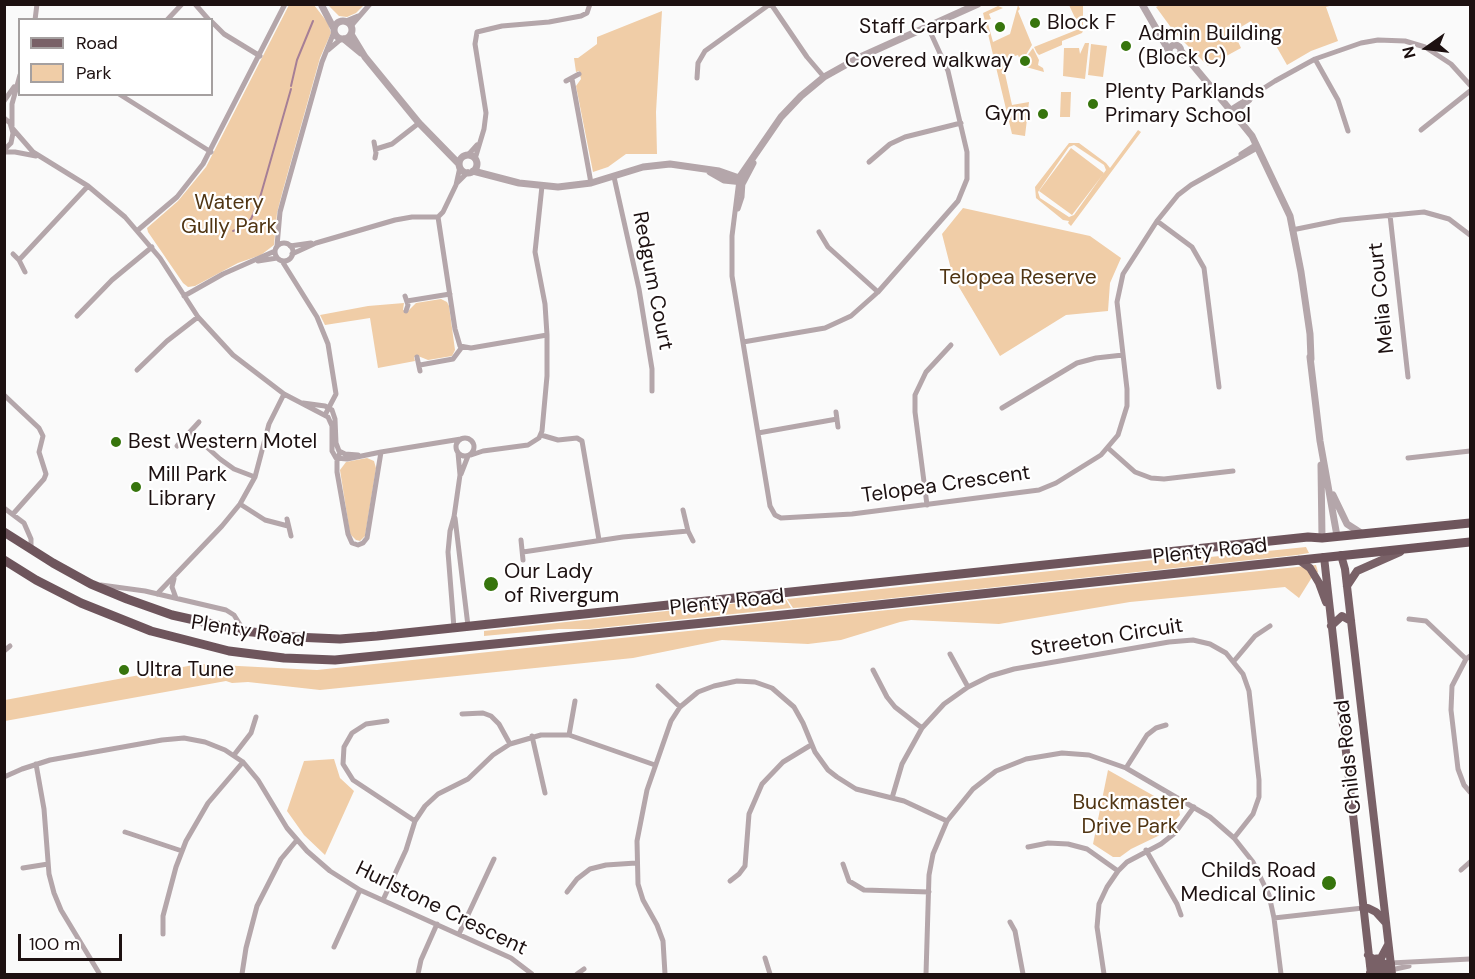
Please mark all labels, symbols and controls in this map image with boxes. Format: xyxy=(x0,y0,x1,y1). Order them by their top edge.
place label: Block F xyxy=(1047,10,1116,36)
place label: Staff Carpark xyxy=(859,14,988,40)
marker: Block F xyxy=(1028,16,1042,30)
legend xyxy=(18,18,213,96)
north arrow xyxy=(1397,18,1457,78)
marker: Staff Carpark xyxy=(993,20,1007,34)
place label: Admin Building (Block C) xyxy=(1138,21,1282,71)
text: Road xyxy=(76,31,118,55)
marker: Admin Building (Block C) xyxy=(1119,39,1133,53)
text: N xyxy=(1397,44,1421,61)
place label: Covered walkway xyxy=(845,48,1013,74)
marker: Covered walkway xyxy=(1018,54,1032,68)
text: Park xyxy=(76,61,112,85)
place label: Plenty Parklands Primary School xyxy=(1105,79,1265,129)
marker: Plenty Parklands Primary School xyxy=(1086,97,1100,111)
place label: Gym xyxy=(985,101,1031,127)
marker: Gym xyxy=(1036,107,1050,121)
park label: Watery Gully Park xyxy=(181,190,277,240)
street label: Redgum Court xyxy=(626,210,678,352)
street label: Melia Court xyxy=(1364,241,1400,355)
park label: Telopea Reserve xyxy=(939,265,1097,291)
place label: Best Western Motel xyxy=(128,429,317,455)
marker: Best Western Motel xyxy=(109,435,123,449)
street label: Telopea Crescent xyxy=(860,461,1032,509)
place label: Mill Park Library xyxy=(148,462,227,512)
marker: Mill Park Library xyxy=(129,480,143,494)
street label: Plenty Road xyxy=(1151,533,1269,571)
place label: Our Lady of Rivergum xyxy=(504,559,619,609)
marker: Our Lady of Rivergum xyxy=(482,575,500,593)
street label: Plenty Road xyxy=(668,584,786,622)
street label: Plenty Road xyxy=(189,611,307,653)
street label: Streeton Circuit xyxy=(1029,614,1185,662)
place label: Ultra Tune xyxy=(136,657,234,683)
marker: Ultra Tune xyxy=(117,663,131,677)
street label: Childs Road xyxy=(1330,698,1368,816)
park label: Buckmaster Drive Park xyxy=(1072,790,1188,840)
street label: Hurlstone Crescent xyxy=(351,856,531,962)
place label: Childs Road Medical Clinic xyxy=(1181,858,1316,908)
marker: Childs Road Medical Clinic xyxy=(1320,874,1338,892)
scale bar xyxy=(21,922,124,960)
text: 100 m xyxy=(29,932,80,956)

